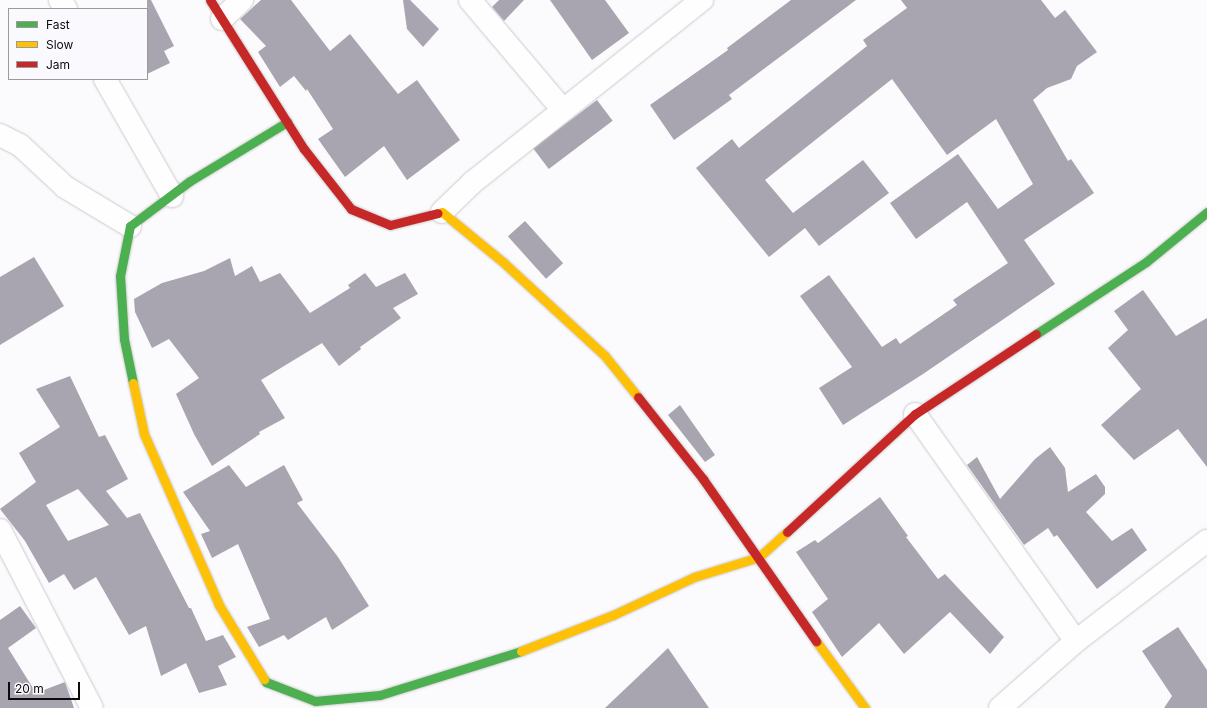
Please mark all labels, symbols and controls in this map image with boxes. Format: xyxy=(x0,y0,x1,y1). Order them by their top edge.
legend xyxy=(8,8,148,80)
text: Fast xyxy=(46,17,70,32)
text: Slow xyxy=(46,37,73,52)
text: Jam xyxy=(46,57,70,72)
scale bar xyxy=(10,674,82,700)
text: 20 m xyxy=(15,681,44,696)

